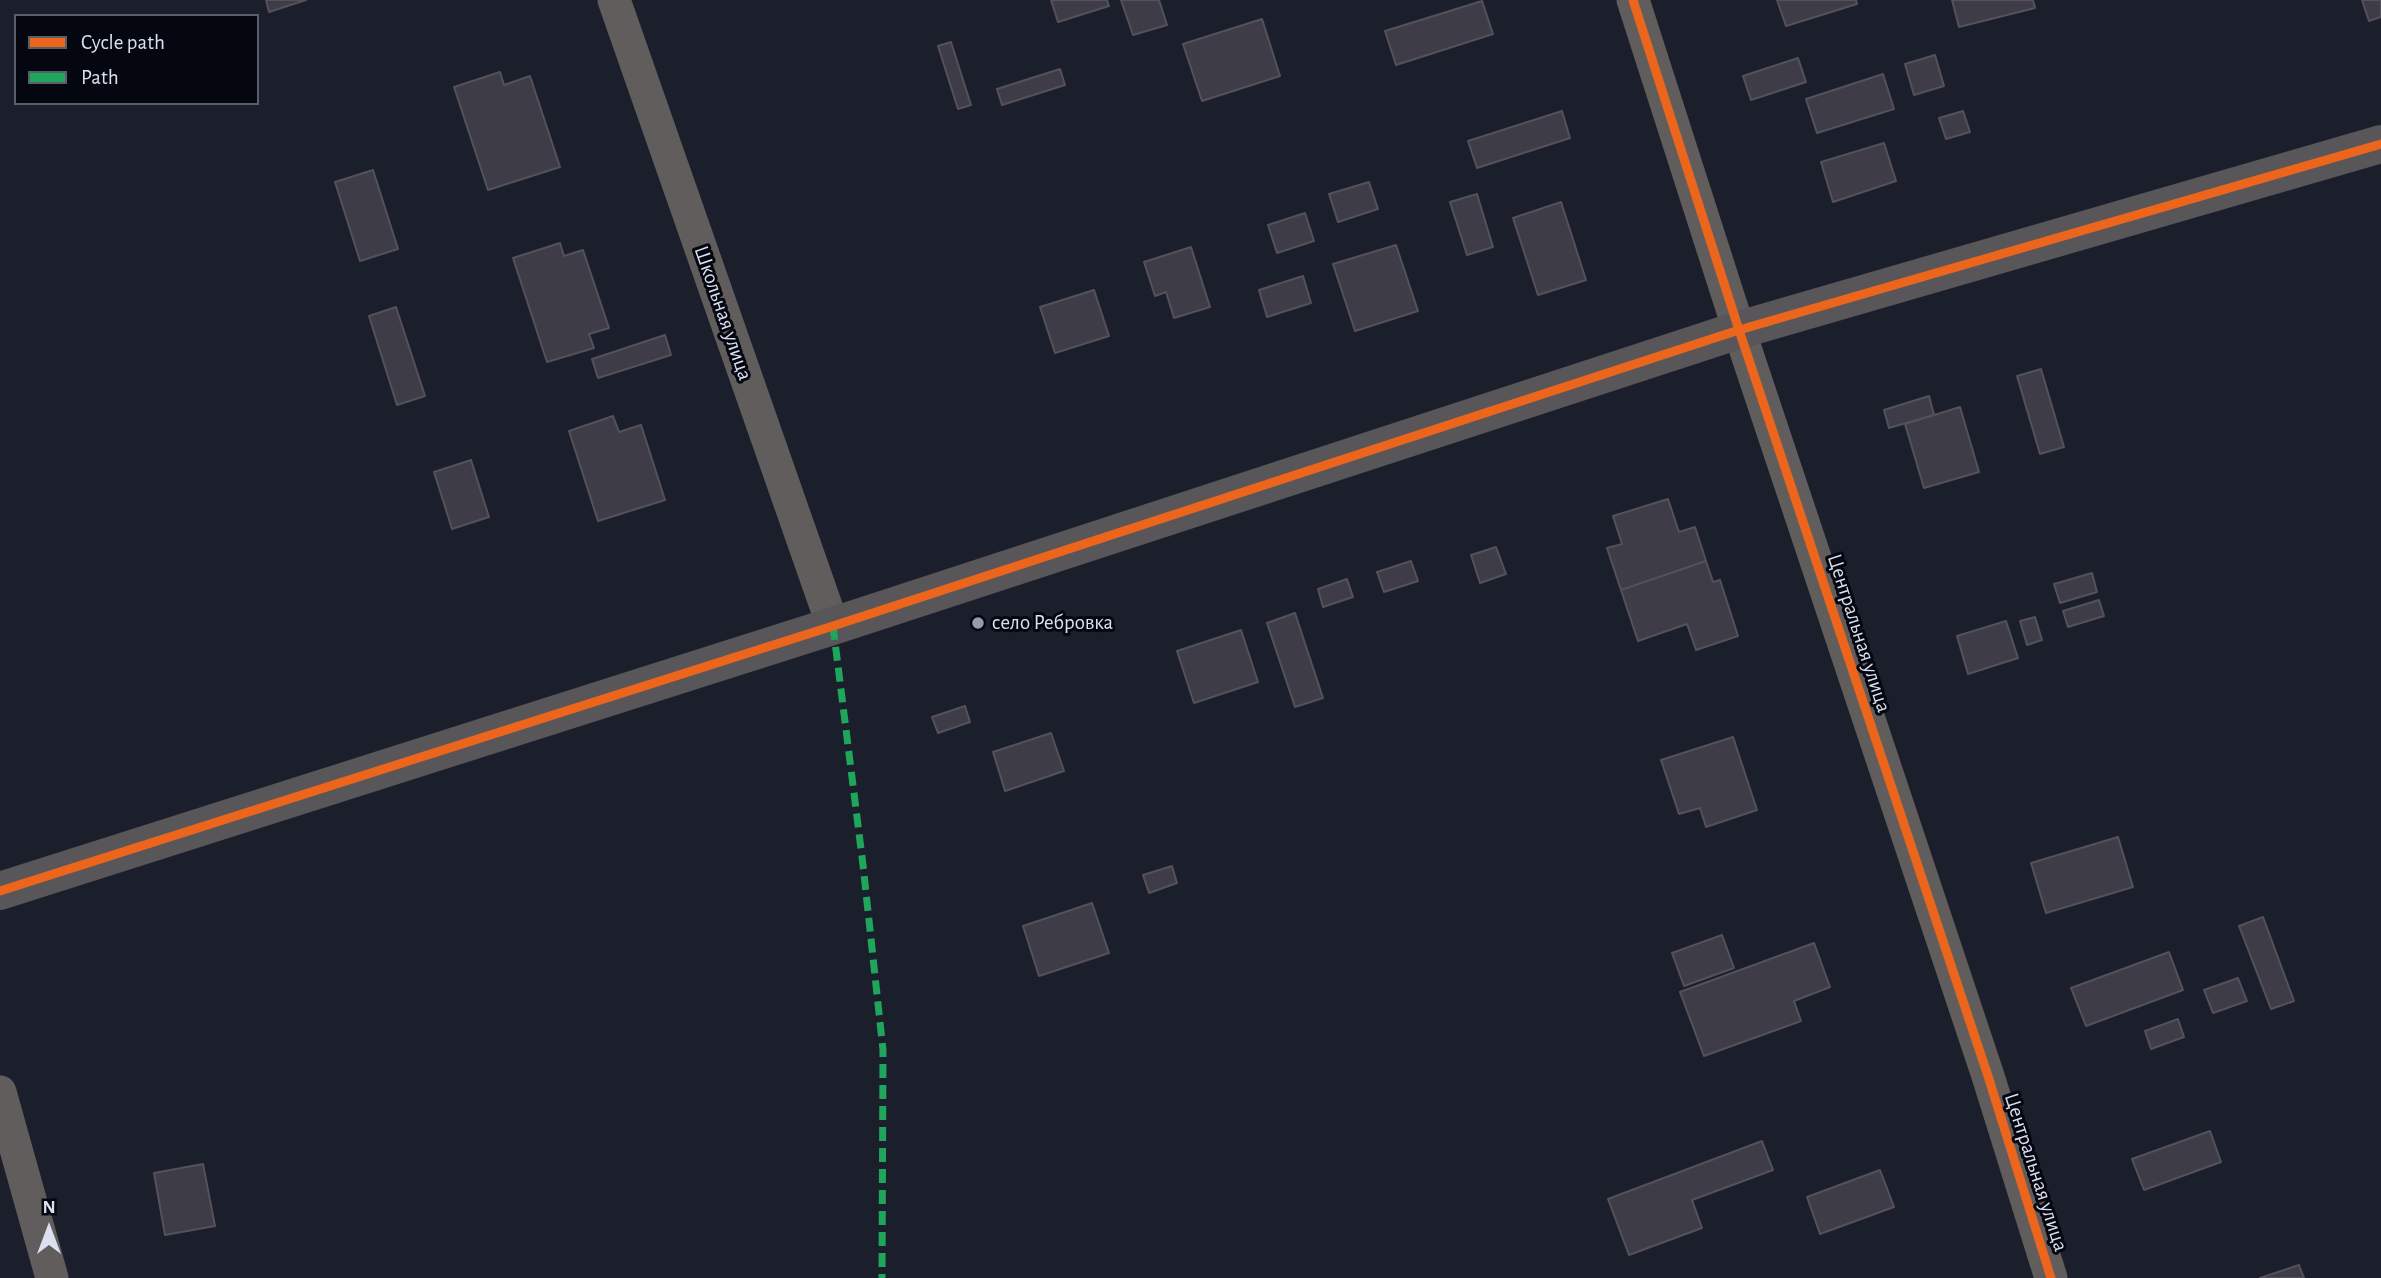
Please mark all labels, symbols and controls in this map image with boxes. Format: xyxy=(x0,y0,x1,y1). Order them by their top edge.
legend xyxy=(14,14,259,105)
text: Cycle path xyxy=(81,32,165,53)
text: Path xyxy=(81,67,119,88)
street label: Школьная улица xyxy=(688,242,758,384)
street label: Центральная улица xyxy=(1821,551,1897,715)
place label: село Ребровка xyxy=(992,610,1113,636)
marker: село Ребровка xyxy=(970,615,986,631)
street label: Центральная улица xyxy=(1998,1090,2074,1254)
north arrow xyxy=(14,1194,84,1264)
text: N xyxy=(42,1198,56,1217)

